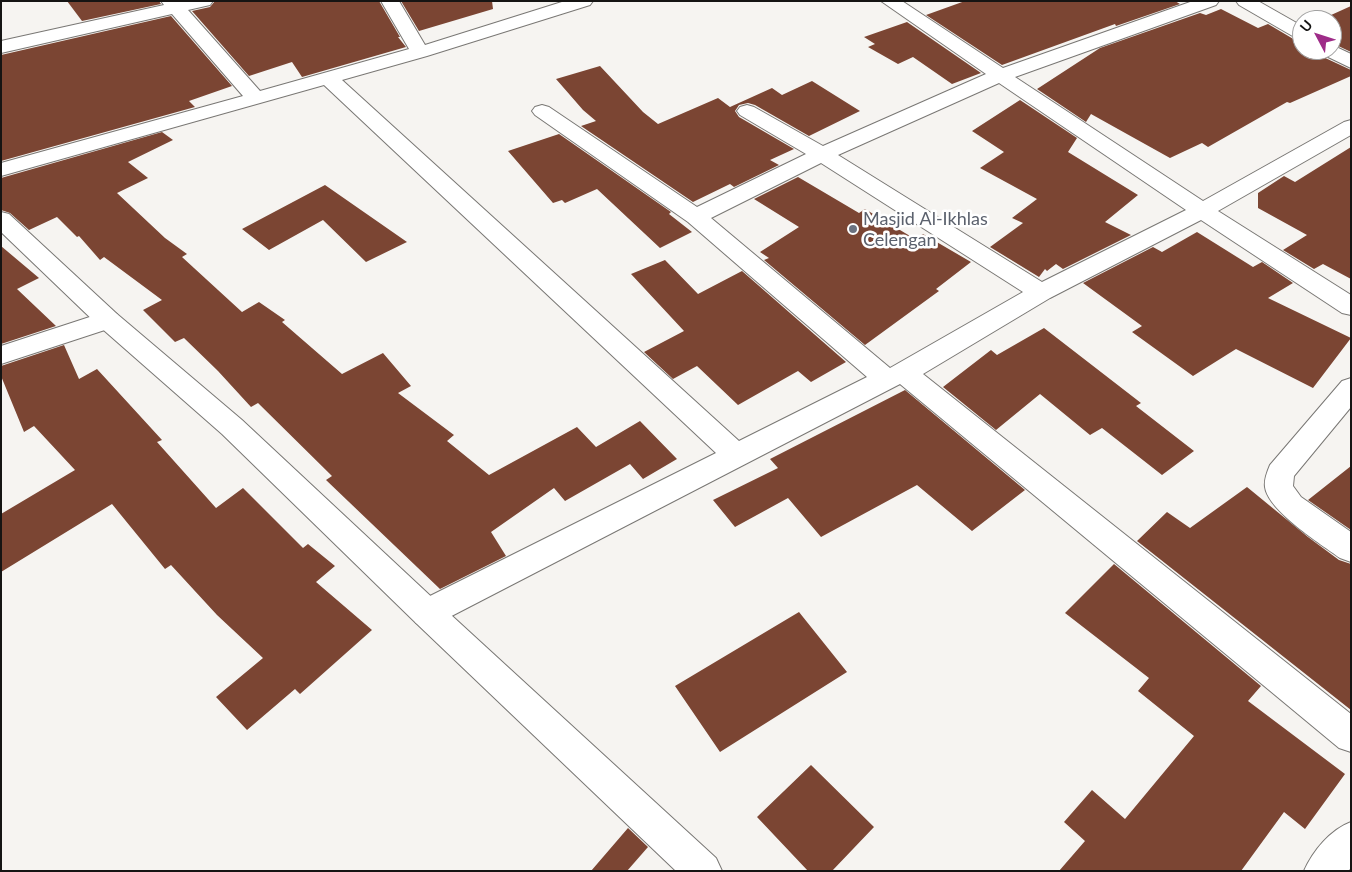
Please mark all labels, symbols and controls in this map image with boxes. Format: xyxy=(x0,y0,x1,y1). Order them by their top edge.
north arrow xyxy=(1292,10,1342,60)
text: U xyxy=(1296,16,1316,35)
place label: Masjid Al-Ikhlas Celengan xyxy=(863,208,988,250)
marker: Masjid Al-Ikhlas Celengan xyxy=(847,223,859,235)

